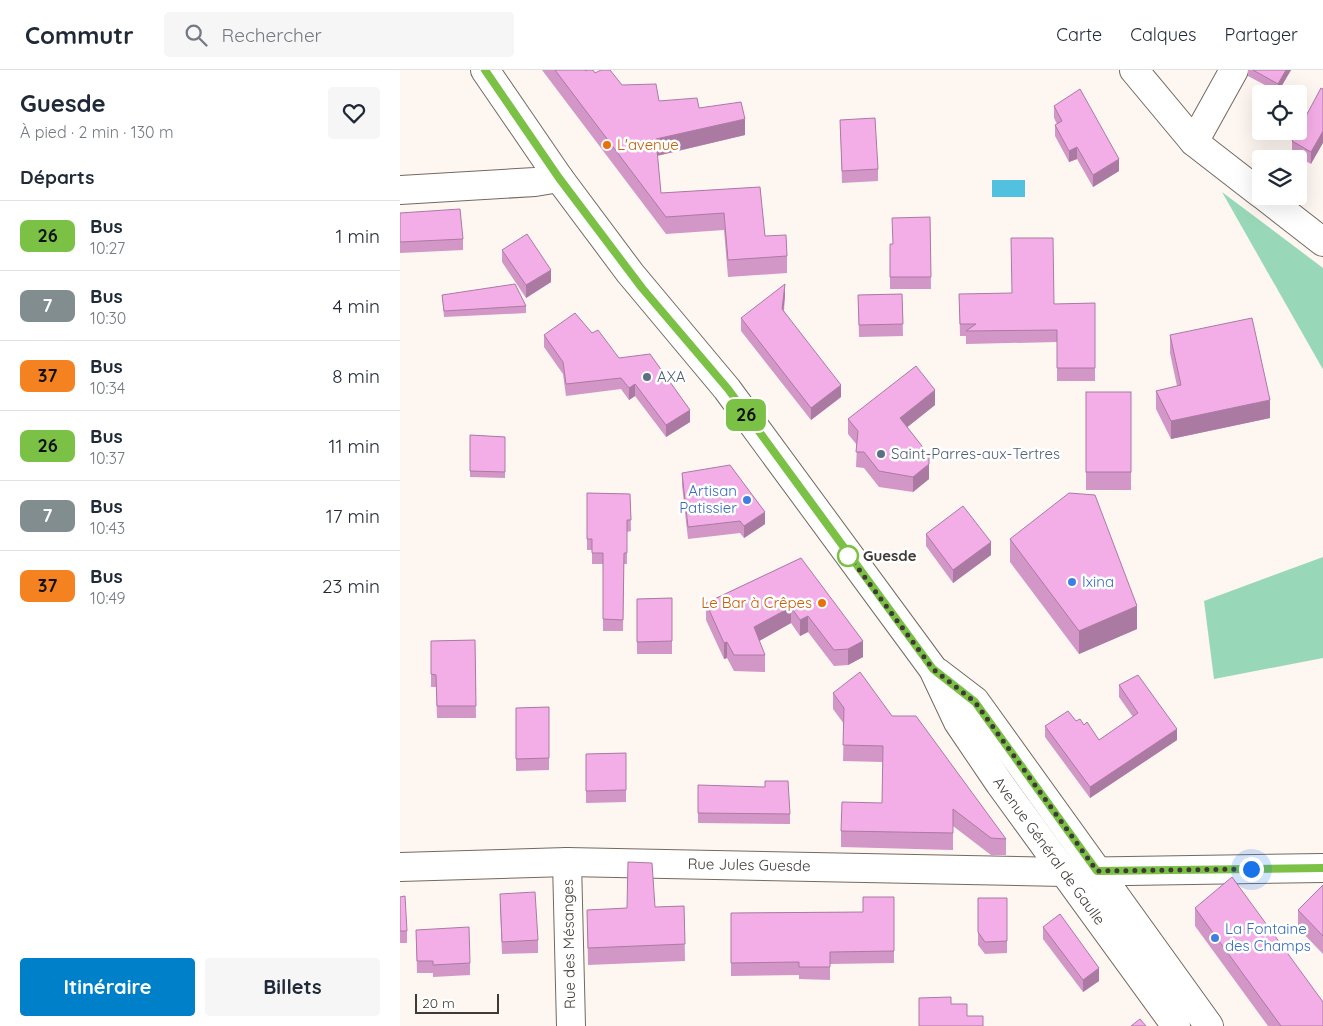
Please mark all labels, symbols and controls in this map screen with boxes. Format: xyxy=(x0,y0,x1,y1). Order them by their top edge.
search box xyxy=(164,12,514,57)
text: Commutr xyxy=(25,20,134,50)
icon: search xyxy=(182,21,210,49)
text: Rechercher xyxy=(222,23,322,47)
text: Carte xyxy=(1056,23,1102,46)
text: Calques xyxy=(1130,23,1197,46)
text: Partager xyxy=(1225,23,1298,46)
map controls xyxy=(1252,85,1307,205)
button: locate xyxy=(1252,85,1307,140)
button: heart xyxy=(328,87,380,139)
text: Guesde xyxy=(20,88,106,118)
text: À pied · 2 min · 130 m xyxy=(20,122,174,142)
place label: L'avenue xyxy=(617,135,679,154)
marker: L'avenue xyxy=(601,139,613,151)
button: layers xyxy=(1252,150,1307,205)
text: Départs xyxy=(20,165,94,189)
text: Bus xyxy=(90,214,123,238)
text: 26 xyxy=(37,224,58,247)
text: 1 min xyxy=(335,224,380,248)
text: 10:27 xyxy=(90,238,125,258)
text: Bus xyxy=(90,284,123,308)
text: 7 xyxy=(43,294,52,317)
text: 4 min xyxy=(332,294,380,318)
text: 10:30 xyxy=(90,308,126,328)
text: Bus xyxy=(90,354,123,378)
text: 37 xyxy=(38,364,57,387)
text: 8 min xyxy=(332,364,380,388)
place label: AXA xyxy=(657,367,686,386)
marker: AXA xyxy=(641,371,653,383)
text: 10:34 xyxy=(90,378,125,398)
line badge: 26 xyxy=(724,399,768,431)
text: 26 xyxy=(736,403,756,426)
text: Bus xyxy=(90,424,123,448)
text: 26 xyxy=(37,434,58,457)
text: 11 min xyxy=(328,434,380,458)
place label: Saint-Parres-aux-Tertres xyxy=(891,444,1060,463)
text: 10:37 xyxy=(90,448,125,468)
marker: Saint-Parres-aux-Tertres xyxy=(875,448,887,460)
place label: Artisan Patissier xyxy=(679,481,737,517)
text: Bus xyxy=(90,494,123,518)
marker: Artisan Patissier xyxy=(741,494,753,506)
text: 7 xyxy=(43,504,52,527)
text: 17 min xyxy=(326,504,380,528)
text: 10:43 xyxy=(90,518,125,538)
marker: Guesde xyxy=(837,545,859,567)
place label: Guesde xyxy=(863,546,917,565)
text: Bus xyxy=(90,564,123,588)
place label: Ixina xyxy=(1082,572,1114,591)
text: 37 xyxy=(38,574,57,597)
text: 23 min xyxy=(322,574,380,598)
marker: Ixina xyxy=(1066,576,1078,588)
text: 10:49 xyxy=(90,588,125,608)
place label: Le Bar à Crêpes xyxy=(701,593,812,612)
marker: Le Bar à Crêpes xyxy=(816,597,828,609)
street label: Avenue Général de Gaulle xyxy=(989,773,1110,929)
street label: Rue Jules Guesde xyxy=(687,854,811,875)
your location xyxy=(1239,857,1264,882)
street label: Rue des Mésanges xyxy=(558,879,579,1009)
place label: La Fontaine des Champs xyxy=(1225,919,1311,955)
marker: La Fontaine des Champs xyxy=(1209,932,1221,944)
button: Itinéraire xyxy=(20,958,195,1016)
button: Billets xyxy=(205,958,380,1016)
scale bar xyxy=(415,991,499,1014)
text: 20 m xyxy=(422,994,455,1012)

